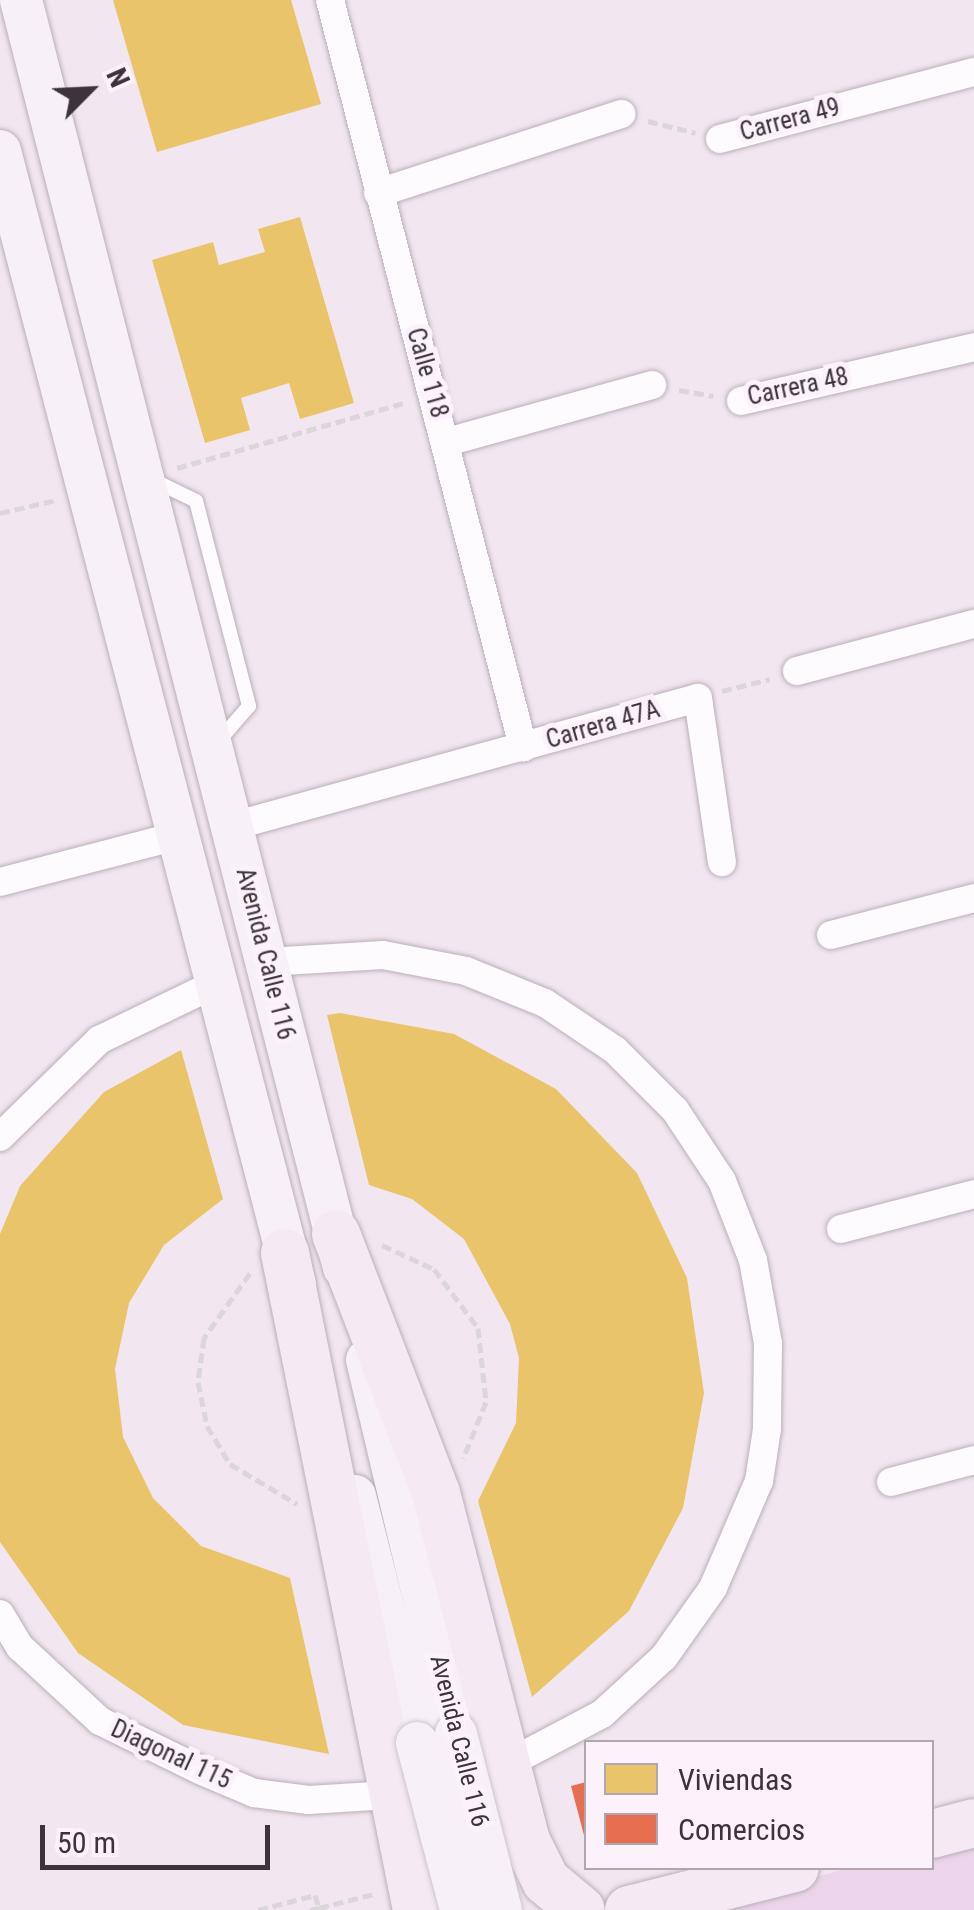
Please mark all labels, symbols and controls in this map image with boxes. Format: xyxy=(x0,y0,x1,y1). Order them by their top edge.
north arrow xyxy=(40,40,140,140)
text: N xyxy=(99,63,136,92)
street label: Carrera 49 xyxy=(737,92,843,148)
street label: Calle 118 xyxy=(400,325,454,421)
street label: Carrera 48 xyxy=(745,362,851,412)
street label: Carrera 47A xyxy=(543,694,663,756)
street label: Avenida Calle 116 xyxy=(229,865,301,1043)
street label: Avenida Calle 116 xyxy=(423,1652,495,1830)
street label: Diagonal 115 xyxy=(106,1714,236,1796)
legend xyxy=(584,1740,934,1870)
text: Viviendas xyxy=(678,1762,793,1797)
scale bar xyxy=(45,1805,275,1867)
text: Comercios xyxy=(678,1812,805,1847)
text: 50 m xyxy=(57,1825,116,1860)

